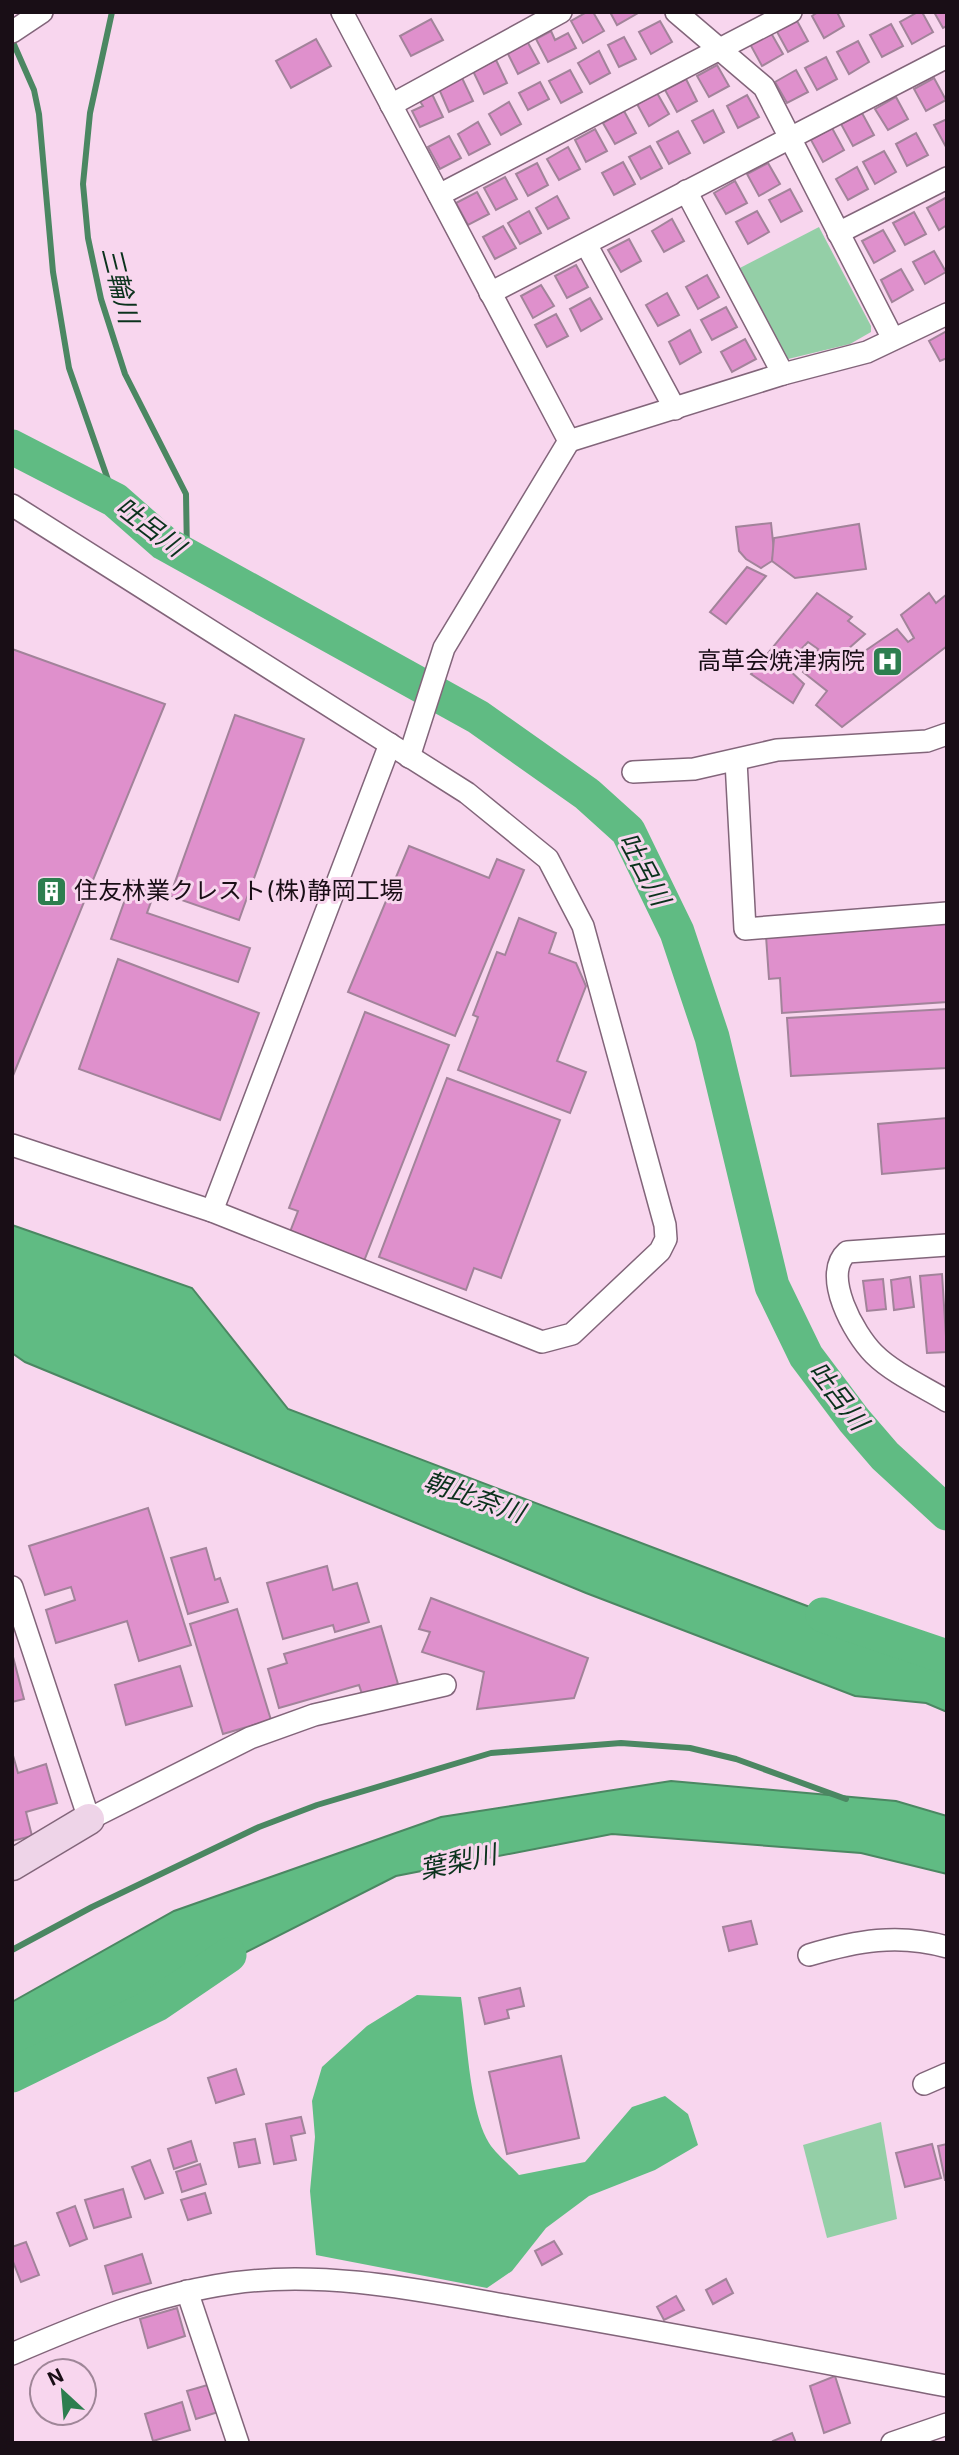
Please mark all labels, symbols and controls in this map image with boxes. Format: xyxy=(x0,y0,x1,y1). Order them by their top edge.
water label: 三輪川 xyxy=(96,243,146,329)
water label: 吐呂川 xyxy=(110,491,193,564)
hospital icon: 高草会焼津病院 xyxy=(871,644,905,678)
place label: 高草会焼津病院 xyxy=(697,646,865,675)
water label: 吐呂川 xyxy=(612,827,678,913)
building icon: 住友林業クレスト(株)静岡工場 xyxy=(34,874,68,908)
place label: 住友林業クレスト(株)静岡工場 xyxy=(74,876,404,905)
water label: 吐呂川 xyxy=(802,1355,876,1438)
water label: 朝比奈川 xyxy=(420,1465,531,1529)
water label: 葉梨川 xyxy=(417,1838,502,1885)
north arrow xyxy=(28,2357,98,2427)
text: N xyxy=(44,2364,67,2391)

